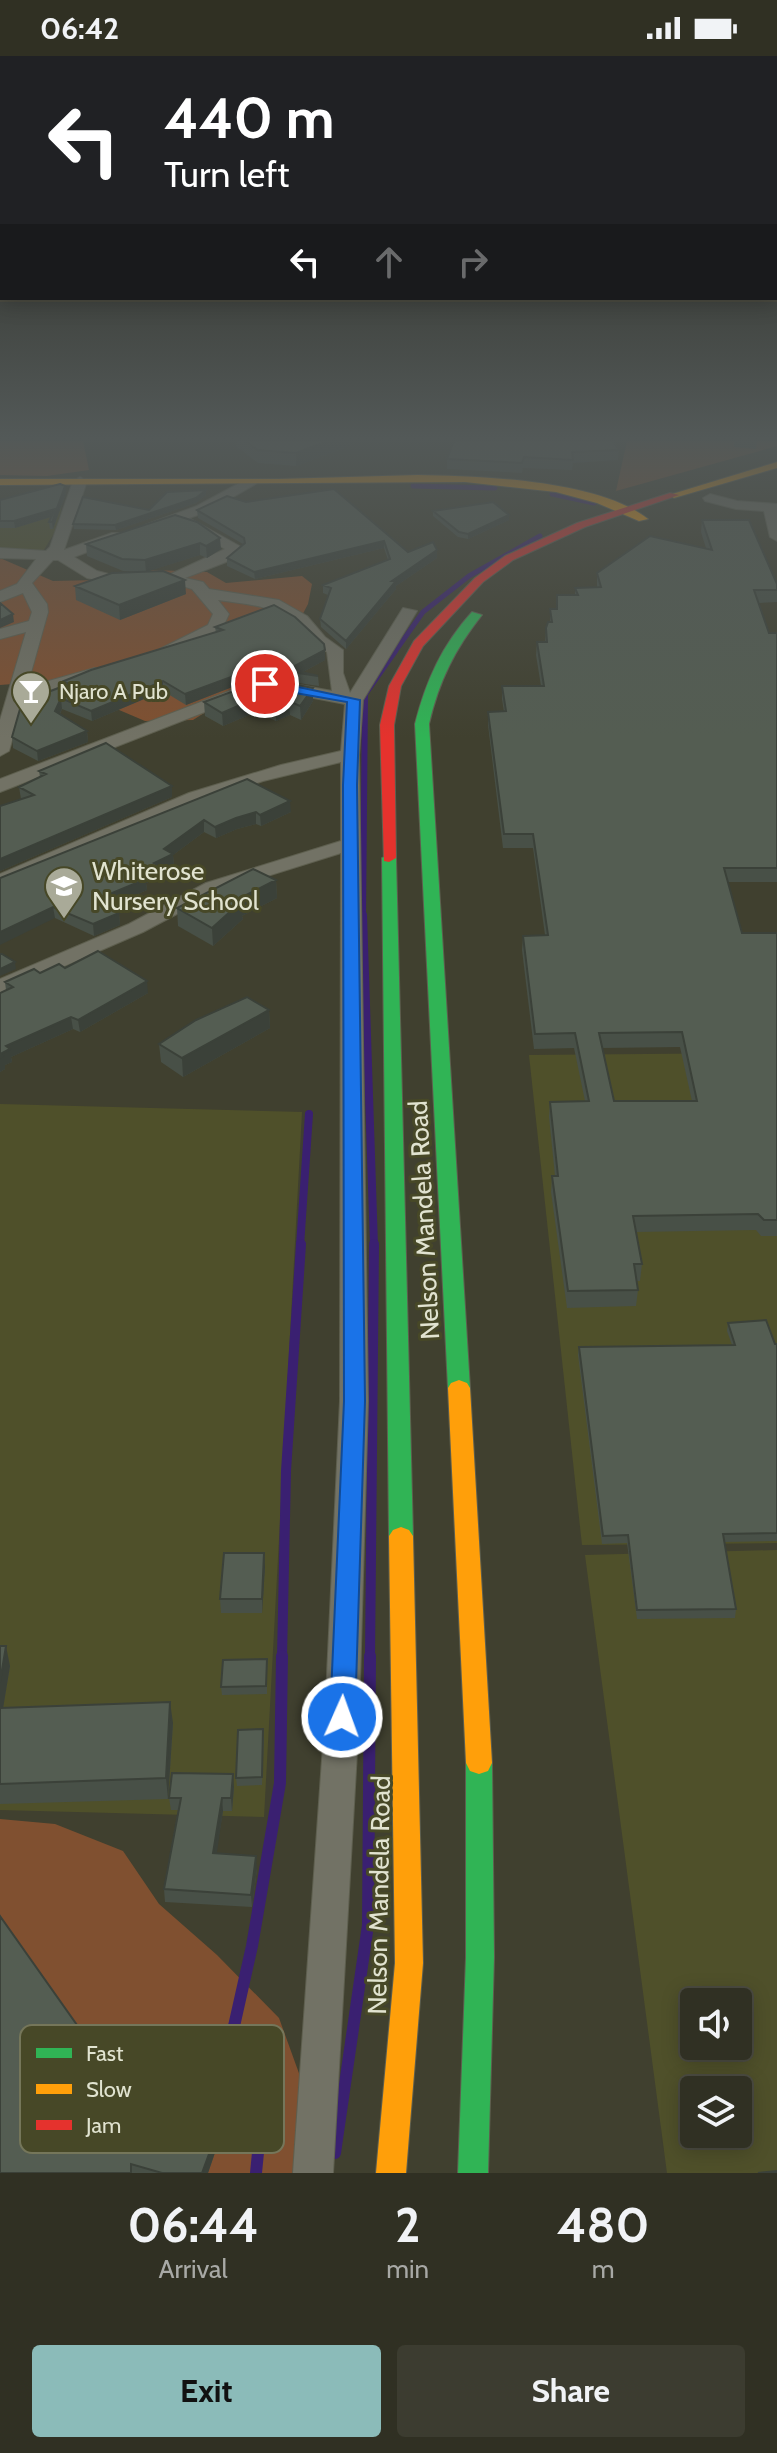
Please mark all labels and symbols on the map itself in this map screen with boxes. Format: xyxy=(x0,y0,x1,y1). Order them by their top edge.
pin xyxy=(231,650,299,718)
bar icon: Njaro A Pub xyxy=(10,670,52,725)
place label: Njaro A Pub xyxy=(59,678,168,705)
place label: Whiterose Nursery School xyxy=(92,855,259,917)
school or university icon: Whiterose Nursery School xyxy=(43,865,85,920)
street label: Nelson Mandela Road xyxy=(402,1100,446,1340)
position arrow xyxy=(300,1675,384,1759)
street label: Nelson Mandela Road xyxy=(361,1775,397,2015)
legend xyxy=(20,2025,284,2153)
text: Fast xyxy=(86,2040,124,2067)
text: Slow xyxy=(86,2076,132,2103)
text: Jam xyxy=(85,2112,121,2139)

